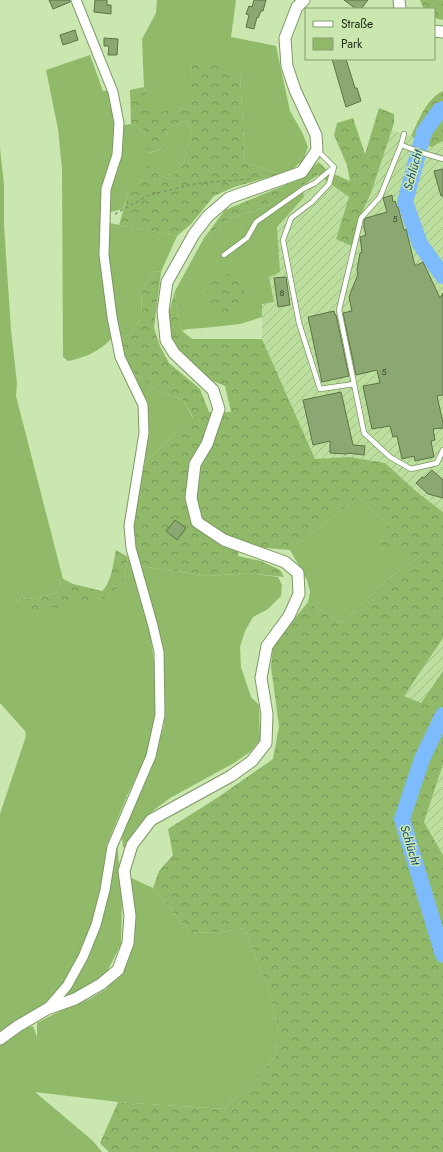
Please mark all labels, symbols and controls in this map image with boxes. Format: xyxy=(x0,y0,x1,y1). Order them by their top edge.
legend xyxy=(305,8,435,60)
text: Straße xyxy=(341,15,373,33)
text: Park xyxy=(341,35,363,53)
water label: Schlücht xyxy=(399,147,427,192)
house number: 5 xyxy=(392,212,398,225)
house number: 8 xyxy=(280,286,285,299)
house number: 5 xyxy=(381,365,387,378)
water label: Schlücht xyxy=(395,823,425,869)

